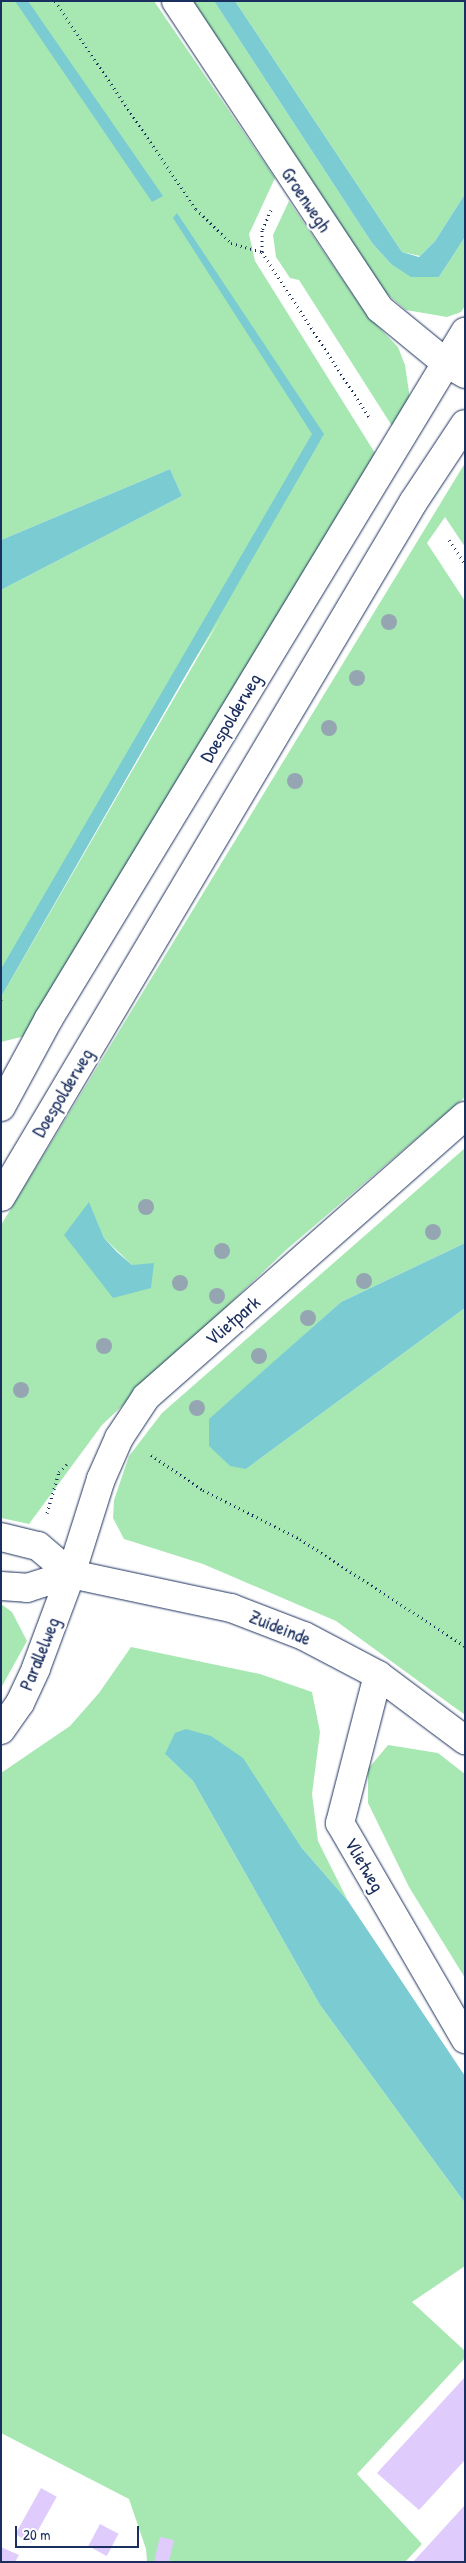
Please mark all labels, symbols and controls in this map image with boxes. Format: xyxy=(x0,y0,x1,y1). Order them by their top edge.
street label: Groenwegh xyxy=(276,163,336,237)
street label: Doespolderweg xyxy=(196,669,266,767)
street label: Doespolderweg xyxy=(28,1044,98,1142)
street label: Vlietpark xyxy=(201,1291,265,1351)
street label: Zuideinde xyxy=(246,1605,314,1651)
street label: Parallelweg xyxy=(15,1614,65,1694)
street label: Vlietweg xyxy=(339,1834,389,1896)
scale bar xyxy=(18,2516,141,2548)
text: 20 m xyxy=(23,2524,50,2545)

